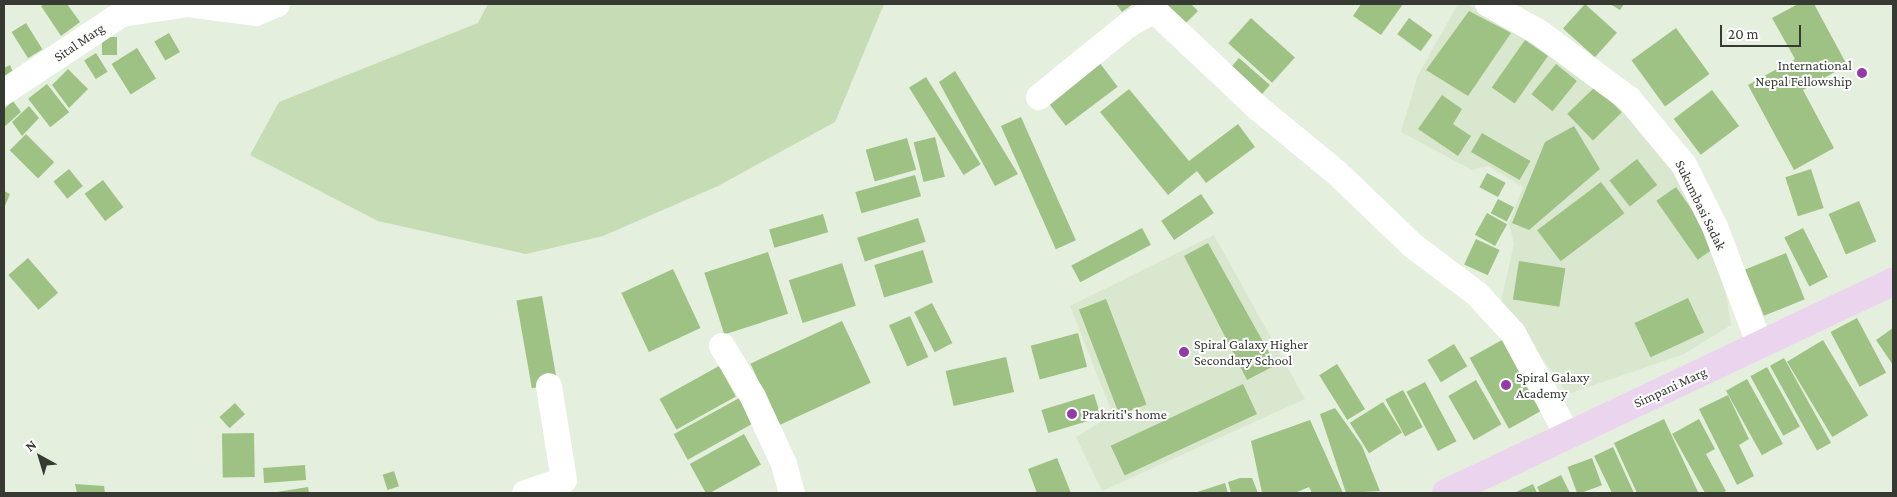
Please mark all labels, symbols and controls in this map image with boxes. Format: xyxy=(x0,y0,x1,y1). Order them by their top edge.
scale bar xyxy=(1722,15,1803,47)
street label: Sital Marg xyxy=(51,19,107,65)
text: 20 m xyxy=(1728,26,1759,42)
place label: International Nepal Fellowship xyxy=(1755,57,1852,90)
marker: International Nepal Fellowship xyxy=(1856,67,1868,79)
street label: Sukumbasi Sadak xyxy=(1672,157,1730,253)
place label: Spiral Galaxy Higher Secondary School xyxy=(1194,336,1308,368)
marker: Spiral Galaxy Higher Secondary School xyxy=(1178,346,1190,358)
street label: Simpani Marg xyxy=(1631,363,1709,411)
place label: Spiral Galaxy Academy xyxy=(1516,369,1589,402)
marker: Spiral Galaxy Academy xyxy=(1500,379,1512,391)
place label: Prakriti's home xyxy=(1082,406,1167,422)
marker: Prakriti's home xyxy=(1066,408,1078,420)
north arrow xyxy=(15,432,65,482)
text: N xyxy=(22,436,39,455)

